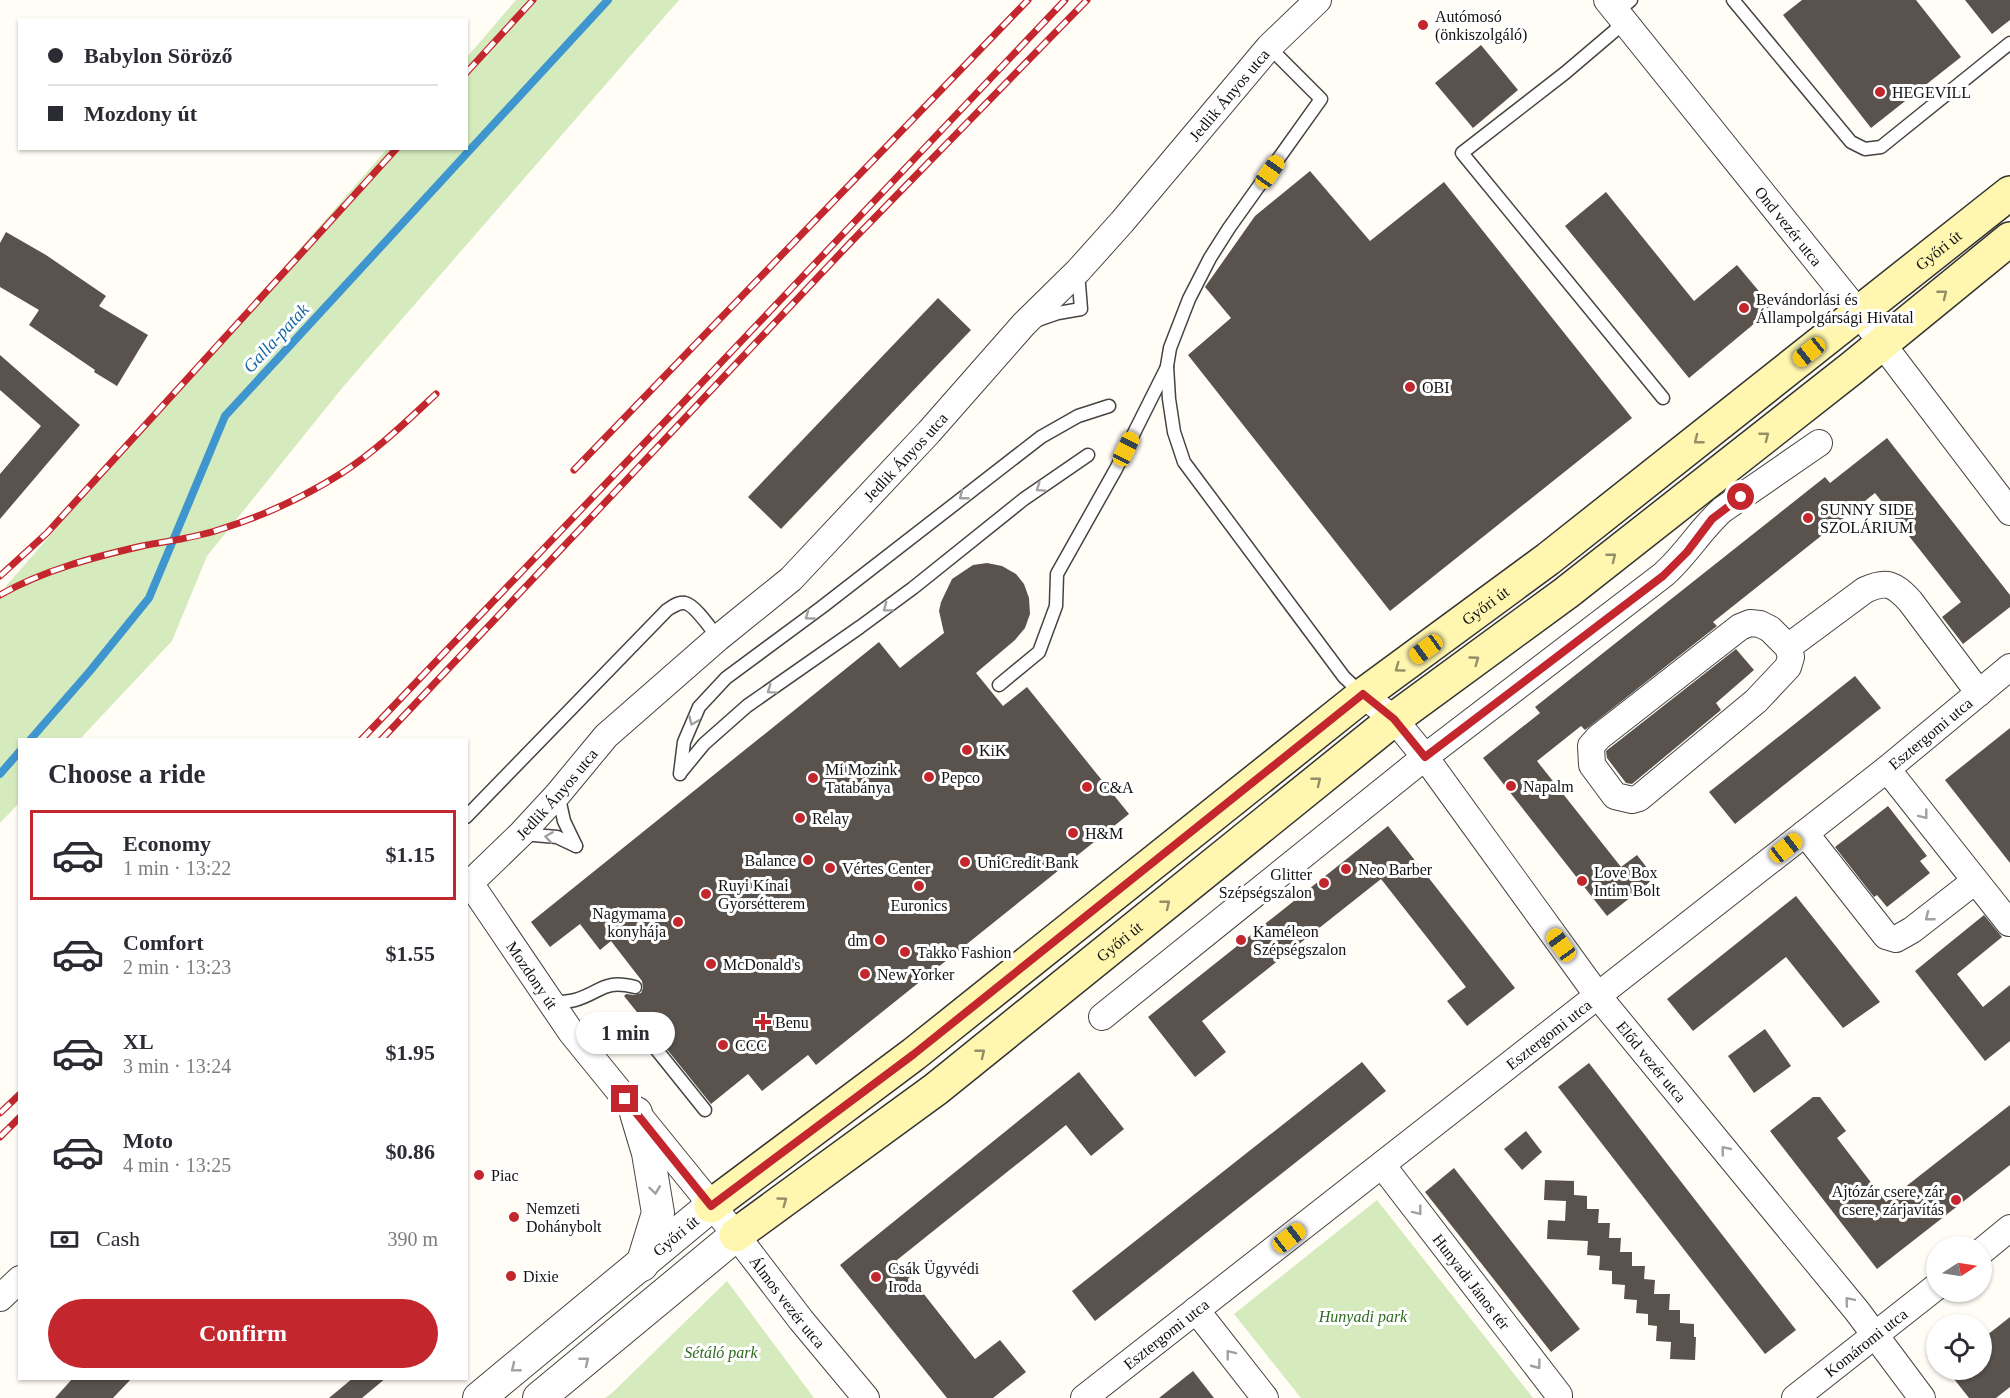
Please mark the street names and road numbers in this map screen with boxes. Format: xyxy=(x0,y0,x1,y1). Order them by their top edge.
street label: Jedlik Ányos utca xyxy=(1185,45,1272,144)
street label: Ond vezér utca xyxy=(1752,183,1826,269)
street label: Győri út xyxy=(1912,226,1965,273)
street label: Jedlik Ányos utca xyxy=(860,409,951,505)
street label: Győri út xyxy=(1458,582,1512,628)
street label: Esztergomi utca xyxy=(1885,694,1975,773)
street label: Jedlik Ányos utca xyxy=(512,745,601,843)
street label: Győri út xyxy=(1093,917,1146,965)
street label: Mozdony út xyxy=(503,938,561,1012)
street label: Esztergomi utca xyxy=(1503,996,1594,1073)
street label: Előd vezér utca xyxy=(1614,1018,1690,1105)
street label: Győri út xyxy=(649,1211,702,1259)
street label: Hunyadi János tér xyxy=(1430,1231,1514,1333)
street label: Álmos vezér utca xyxy=(746,1252,829,1351)
street label: Esztergomi utca xyxy=(1120,1295,1212,1372)
street label: Komáromi utca xyxy=(1821,1305,1910,1380)

